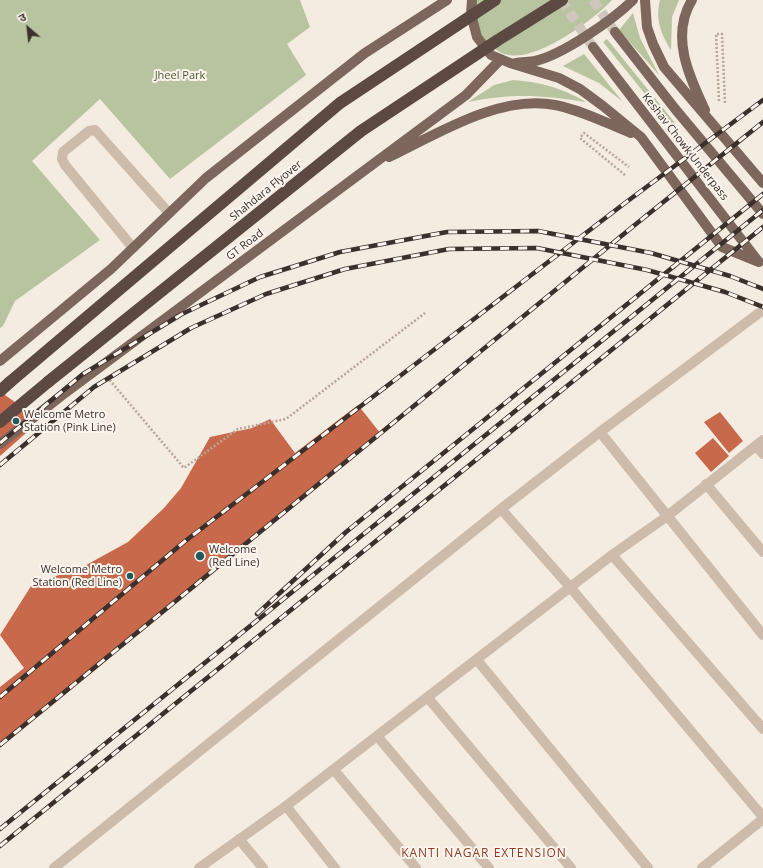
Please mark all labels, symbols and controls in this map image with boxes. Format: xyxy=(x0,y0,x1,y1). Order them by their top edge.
north arrow xyxy=(8,8,48,48)
text: उ xyxy=(16,9,28,25)
park label: Jheel Park xyxy=(155,69,205,83)
street label: Keshav Chowk Underpass xyxy=(639,91,731,203)
street label: Shahdara Flyover xyxy=(227,158,305,224)
street label: GT Road xyxy=(224,227,266,263)
place label: Welcome Metro Station (Pink Line) xyxy=(24,408,116,434)
marker: Welcome Metro Station (Pink Line) xyxy=(11,416,21,426)
place label: Welcome (Red Line) xyxy=(209,543,259,569)
marker: Welcome (Red Line) xyxy=(194,550,206,562)
place label: Welcome Metro Station (Red Line) xyxy=(33,563,122,589)
marker: Welcome Metro Station (Red Line) xyxy=(125,571,135,581)
district label: KANTI NAGAR EXTENSION xyxy=(401,847,567,861)

